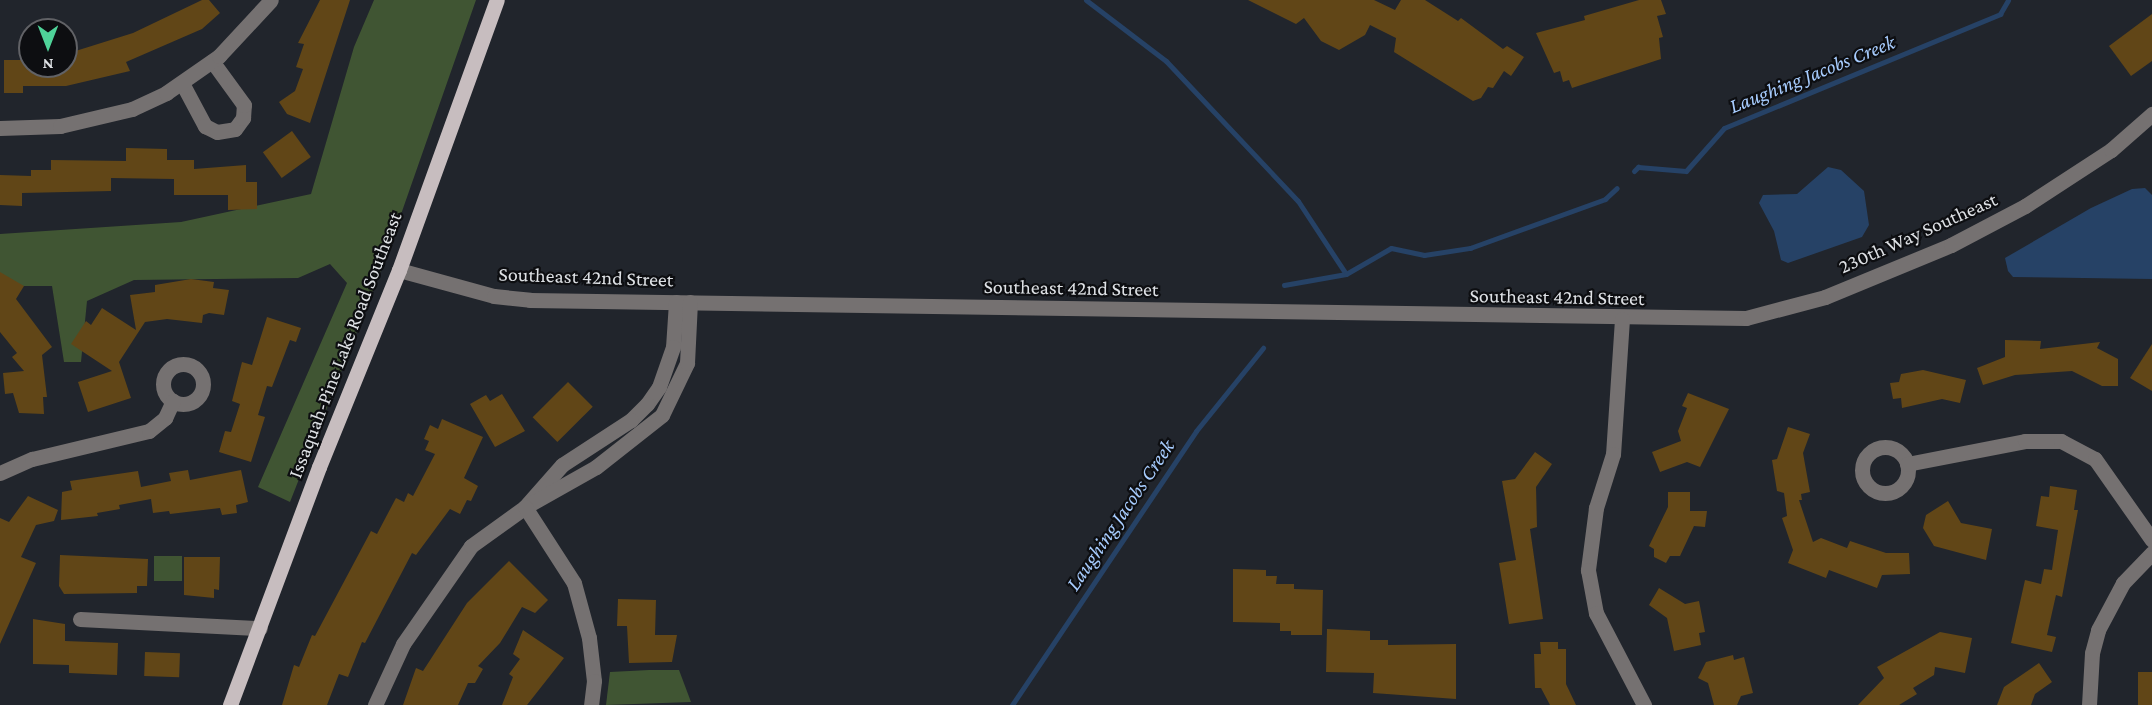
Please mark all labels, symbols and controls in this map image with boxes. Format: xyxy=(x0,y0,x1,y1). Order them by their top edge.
north arrow xyxy=(18,18,78,78)
water label: Laughing Jacobs Creek xyxy=(1725,29,1899,119)
text: N xyxy=(43,56,53,73)
street label: 230th Way Southeast xyxy=(1835,187,2001,279)
street label: Issaquah-Pine Lake Road Southeast xyxy=(283,209,407,481)
street label: Southeast 42nd Street xyxy=(498,262,674,292)
street label: Southeast 42nd Street xyxy=(983,274,1159,302)
street label: Southeast 42nd Street xyxy=(1469,283,1645,311)
water label: Laughing Jacobs Creek xyxy=(1060,435,1180,595)

